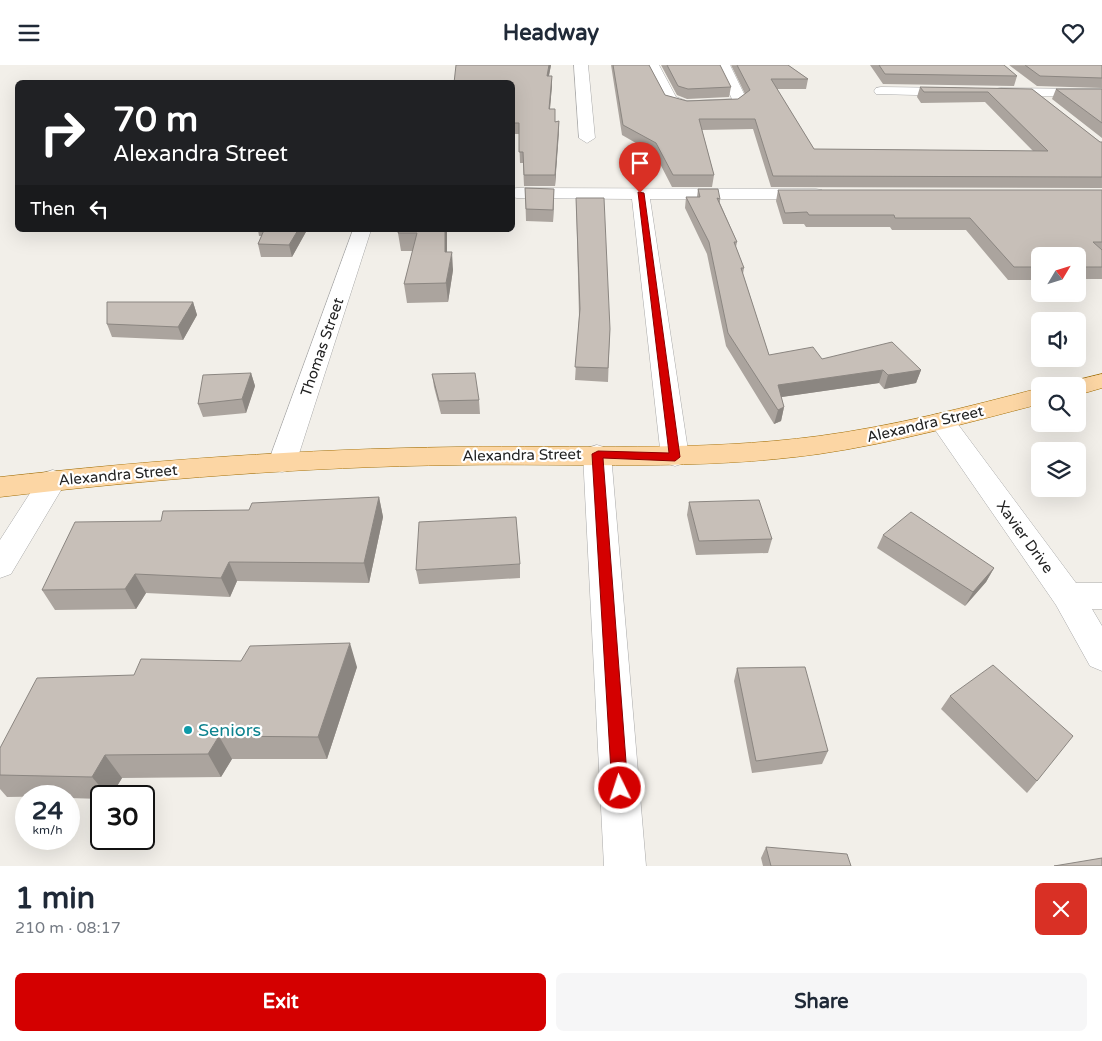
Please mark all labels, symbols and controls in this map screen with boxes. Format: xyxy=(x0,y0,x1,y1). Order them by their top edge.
icon: menu xyxy=(15,19,43,47)
icon: heart xyxy=(1059,19,1087,47)
text: Headway xyxy=(503,20,599,46)
text: 70 m xyxy=(113,99,198,141)
icon: right xyxy=(30,100,95,165)
text: Alexandra Street xyxy=(113,141,288,167)
pin xyxy=(619,142,661,193)
icon: arrive xyxy=(626,149,654,177)
icon: left xyxy=(85,195,113,223)
text: Then xyxy=(30,198,75,220)
north arrow xyxy=(1031,247,1086,303)
map controls xyxy=(1031,247,1086,497)
street label: Thomas Street xyxy=(297,295,347,399)
button: sound xyxy=(1031,312,1086,367)
button: search xyxy=(1031,377,1086,432)
street label: Alexandra Street xyxy=(865,402,985,446)
button: layers xyxy=(1031,442,1086,497)
street label: Alexandra Street xyxy=(462,445,582,465)
street label: Alexandra Street xyxy=(58,461,178,489)
street label: Xavier Drive xyxy=(993,497,1057,577)
place label: Seniors xyxy=(198,719,261,741)
marker: Seniors xyxy=(182,724,194,736)
position arrow xyxy=(593,761,645,813)
speed limit sign: 30 xyxy=(90,785,155,850)
text: 24 xyxy=(32,796,63,826)
text: km/h xyxy=(32,823,63,837)
text: 1 min xyxy=(15,880,95,917)
button: close xyxy=(1035,883,1087,935)
text: 210 m · 08:17 xyxy=(15,918,121,938)
button: Exit xyxy=(15,973,546,1031)
button: Share xyxy=(556,973,1087,1031)

